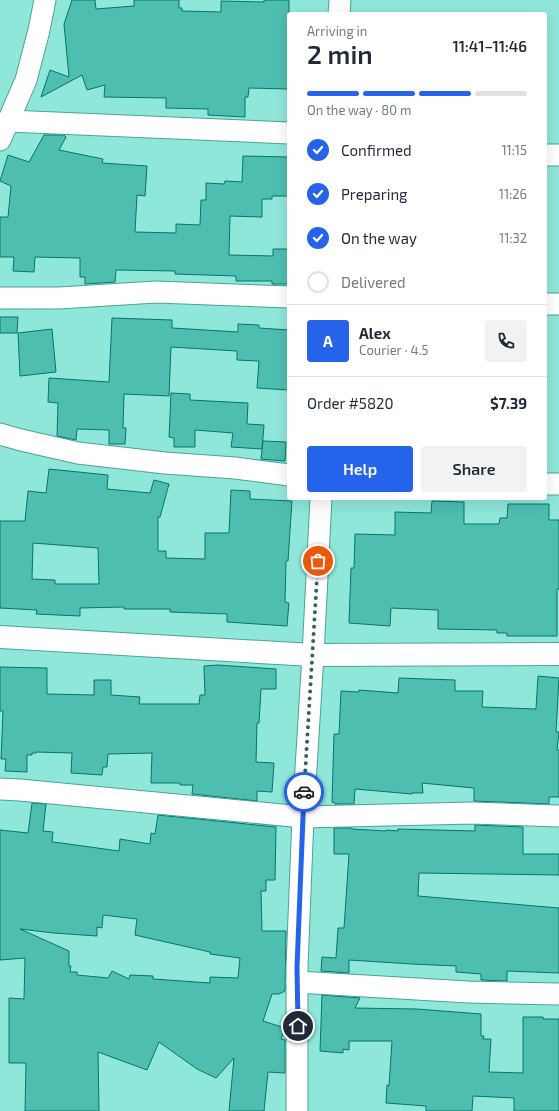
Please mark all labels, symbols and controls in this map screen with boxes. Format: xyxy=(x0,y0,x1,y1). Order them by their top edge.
text: Arriving in xyxy=(307,23,367,39)
text: 11:41–11:46 xyxy=(453,37,527,55)
text: 2 min xyxy=(307,38,373,69)
text: On the way · 80 m xyxy=(307,102,411,118)
icon: check xyxy=(307,139,329,161)
text: Confirmed xyxy=(341,141,412,159)
text: 11:15 xyxy=(501,142,527,158)
icon: check xyxy=(307,183,329,205)
text: Preparing xyxy=(341,185,407,203)
text: 11:26 xyxy=(499,186,527,202)
icon: check xyxy=(307,227,329,249)
text: On the way xyxy=(341,229,417,247)
text: 11:32 xyxy=(499,230,527,246)
text: Delivered xyxy=(341,273,406,291)
button: phone xyxy=(485,320,527,362)
text: Alex xyxy=(359,324,391,342)
text: A xyxy=(323,332,333,350)
text: Courier · 4.5 xyxy=(359,342,428,358)
text: Order #5820 xyxy=(307,394,393,412)
text: $7.39 xyxy=(490,394,527,412)
button: Help xyxy=(307,446,413,492)
button: Share xyxy=(421,446,527,492)
pin xyxy=(301,544,335,578)
icon: bag xyxy=(307,550,329,572)
courier xyxy=(284,772,324,812)
icon: car xyxy=(293,781,315,803)
pin xyxy=(281,1009,315,1043)
icon: home xyxy=(287,1015,309,1037)

